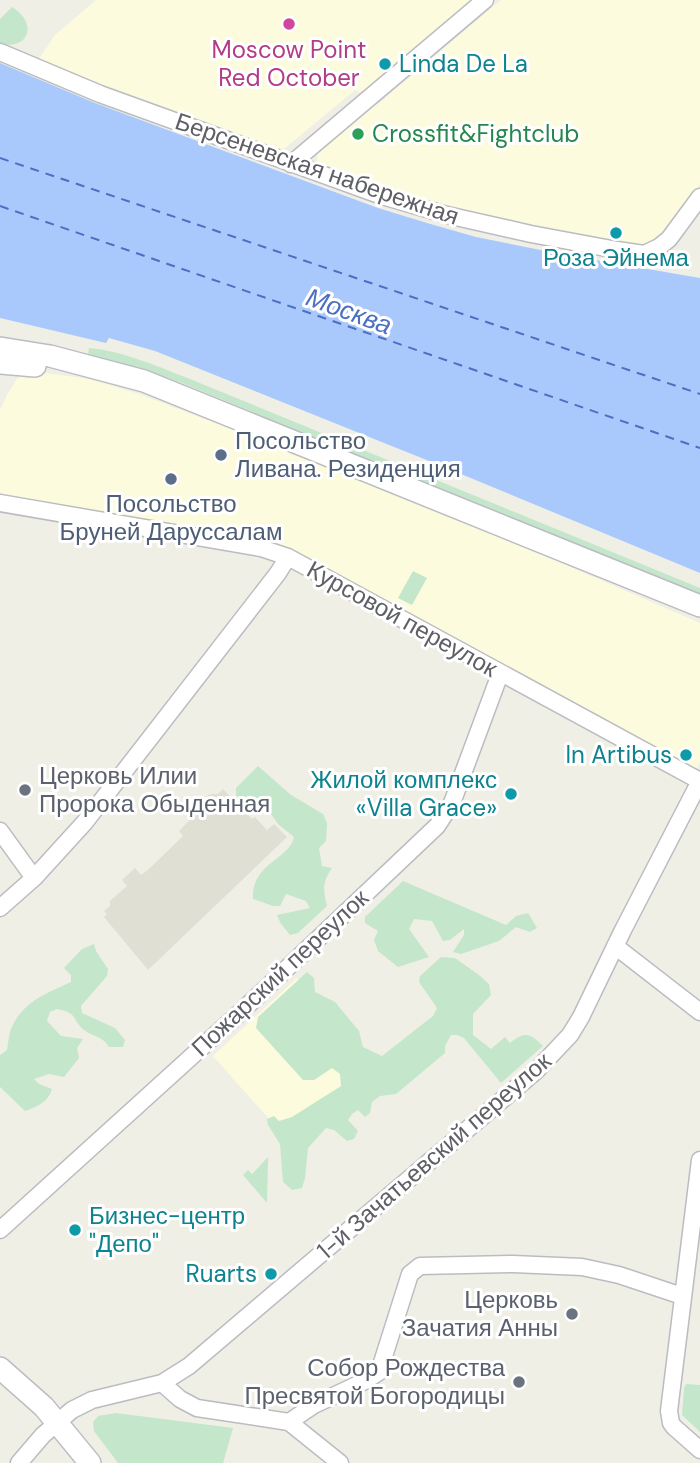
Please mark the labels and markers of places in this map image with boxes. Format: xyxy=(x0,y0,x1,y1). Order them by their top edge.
marker: Moscow Point Red October xyxy=(281,16,297,32)
place label: Moscow Point Red October xyxy=(211,34,367,93)
place label: Linda De La xyxy=(399,48,528,79)
marker: Linda De La xyxy=(377,56,393,72)
place label: Crossfit&Fightclub xyxy=(372,118,579,149)
marker: Crossfit&Fightclub xyxy=(350,126,366,142)
marker: Роза Эйнема xyxy=(608,225,624,241)
place label: Роза Эйнема xyxy=(543,242,690,273)
place label: Посольство Ливана. Резиденция xyxy=(235,425,461,484)
marker: Посольство Ливана. Резиденция xyxy=(213,447,229,463)
marker: Посольство Бруней Даруссалам xyxy=(163,471,179,487)
place label: Посольство Бруней Даруссалам xyxy=(60,488,282,547)
place label: In Artibus xyxy=(565,739,672,770)
marker: In Artibus xyxy=(678,747,694,763)
place label: Церковь Илии Пророка Обыденная xyxy=(39,760,270,819)
place label: Жилой комплекс «Villa Grace» xyxy=(310,764,497,823)
marker: Церковь Илии Пророка Обыденная xyxy=(17,782,33,798)
marker: Жилой комплекс «Villa Grace» xyxy=(503,786,519,802)
place label: Бизнес-центр "Депо" xyxy=(89,1200,245,1259)
marker: Бизнес-центр "Депо" xyxy=(67,1222,83,1238)
place label: Ruarts xyxy=(186,1258,257,1289)
marker: Ruarts xyxy=(263,1266,279,1282)
place label: Церковь Зачатия Анны xyxy=(402,1284,558,1343)
marker: Церковь Зачатия Анны xyxy=(564,1306,580,1322)
place label: Собор Рождества Пресвятой Богородицы xyxy=(244,1352,506,1411)
marker: Собор Рождества Пресвятой Богородицы xyxy=(511,1374,527,1390)

